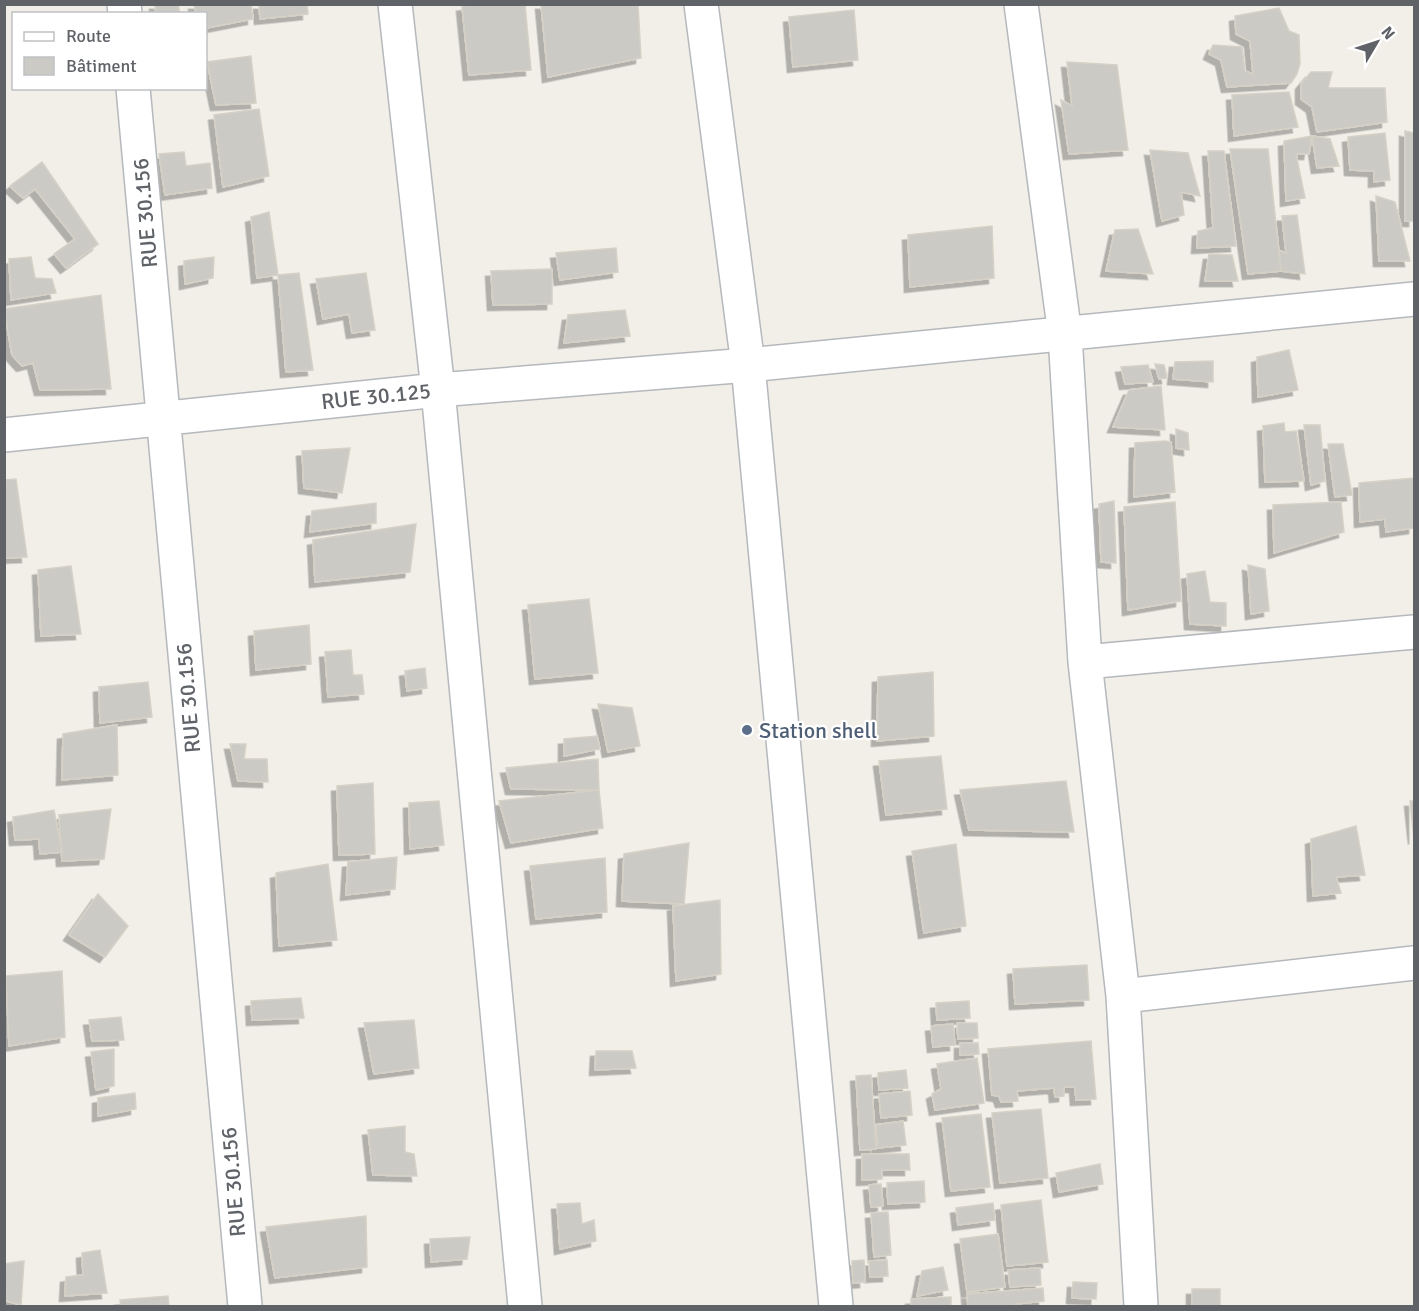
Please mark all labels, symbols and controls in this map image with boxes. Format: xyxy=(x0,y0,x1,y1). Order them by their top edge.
legend xyxy=(12,12,207,90)
north arrow xyxy=(1347,12,1407,72)
text: N xyxy=(1377,23,1399,44)
text: Route xyxy=(66,25,111,47)
text: Bâtiment xyxy=(66,55,137,77)
street label: RUE 30.156 xyxy=(127,157,163,269)
street label: RUE 30.125 xyxy=(320,377,432,415)
street label: RUE 30.156 xyxy=(170,642,206,754)
place label: Station shell xyxy=(759,717,877,744)
marker: Station shell xyxy=(740,723,754,737)
street label: RUE 30.156 xyxy=(215,1126,251,1238)

